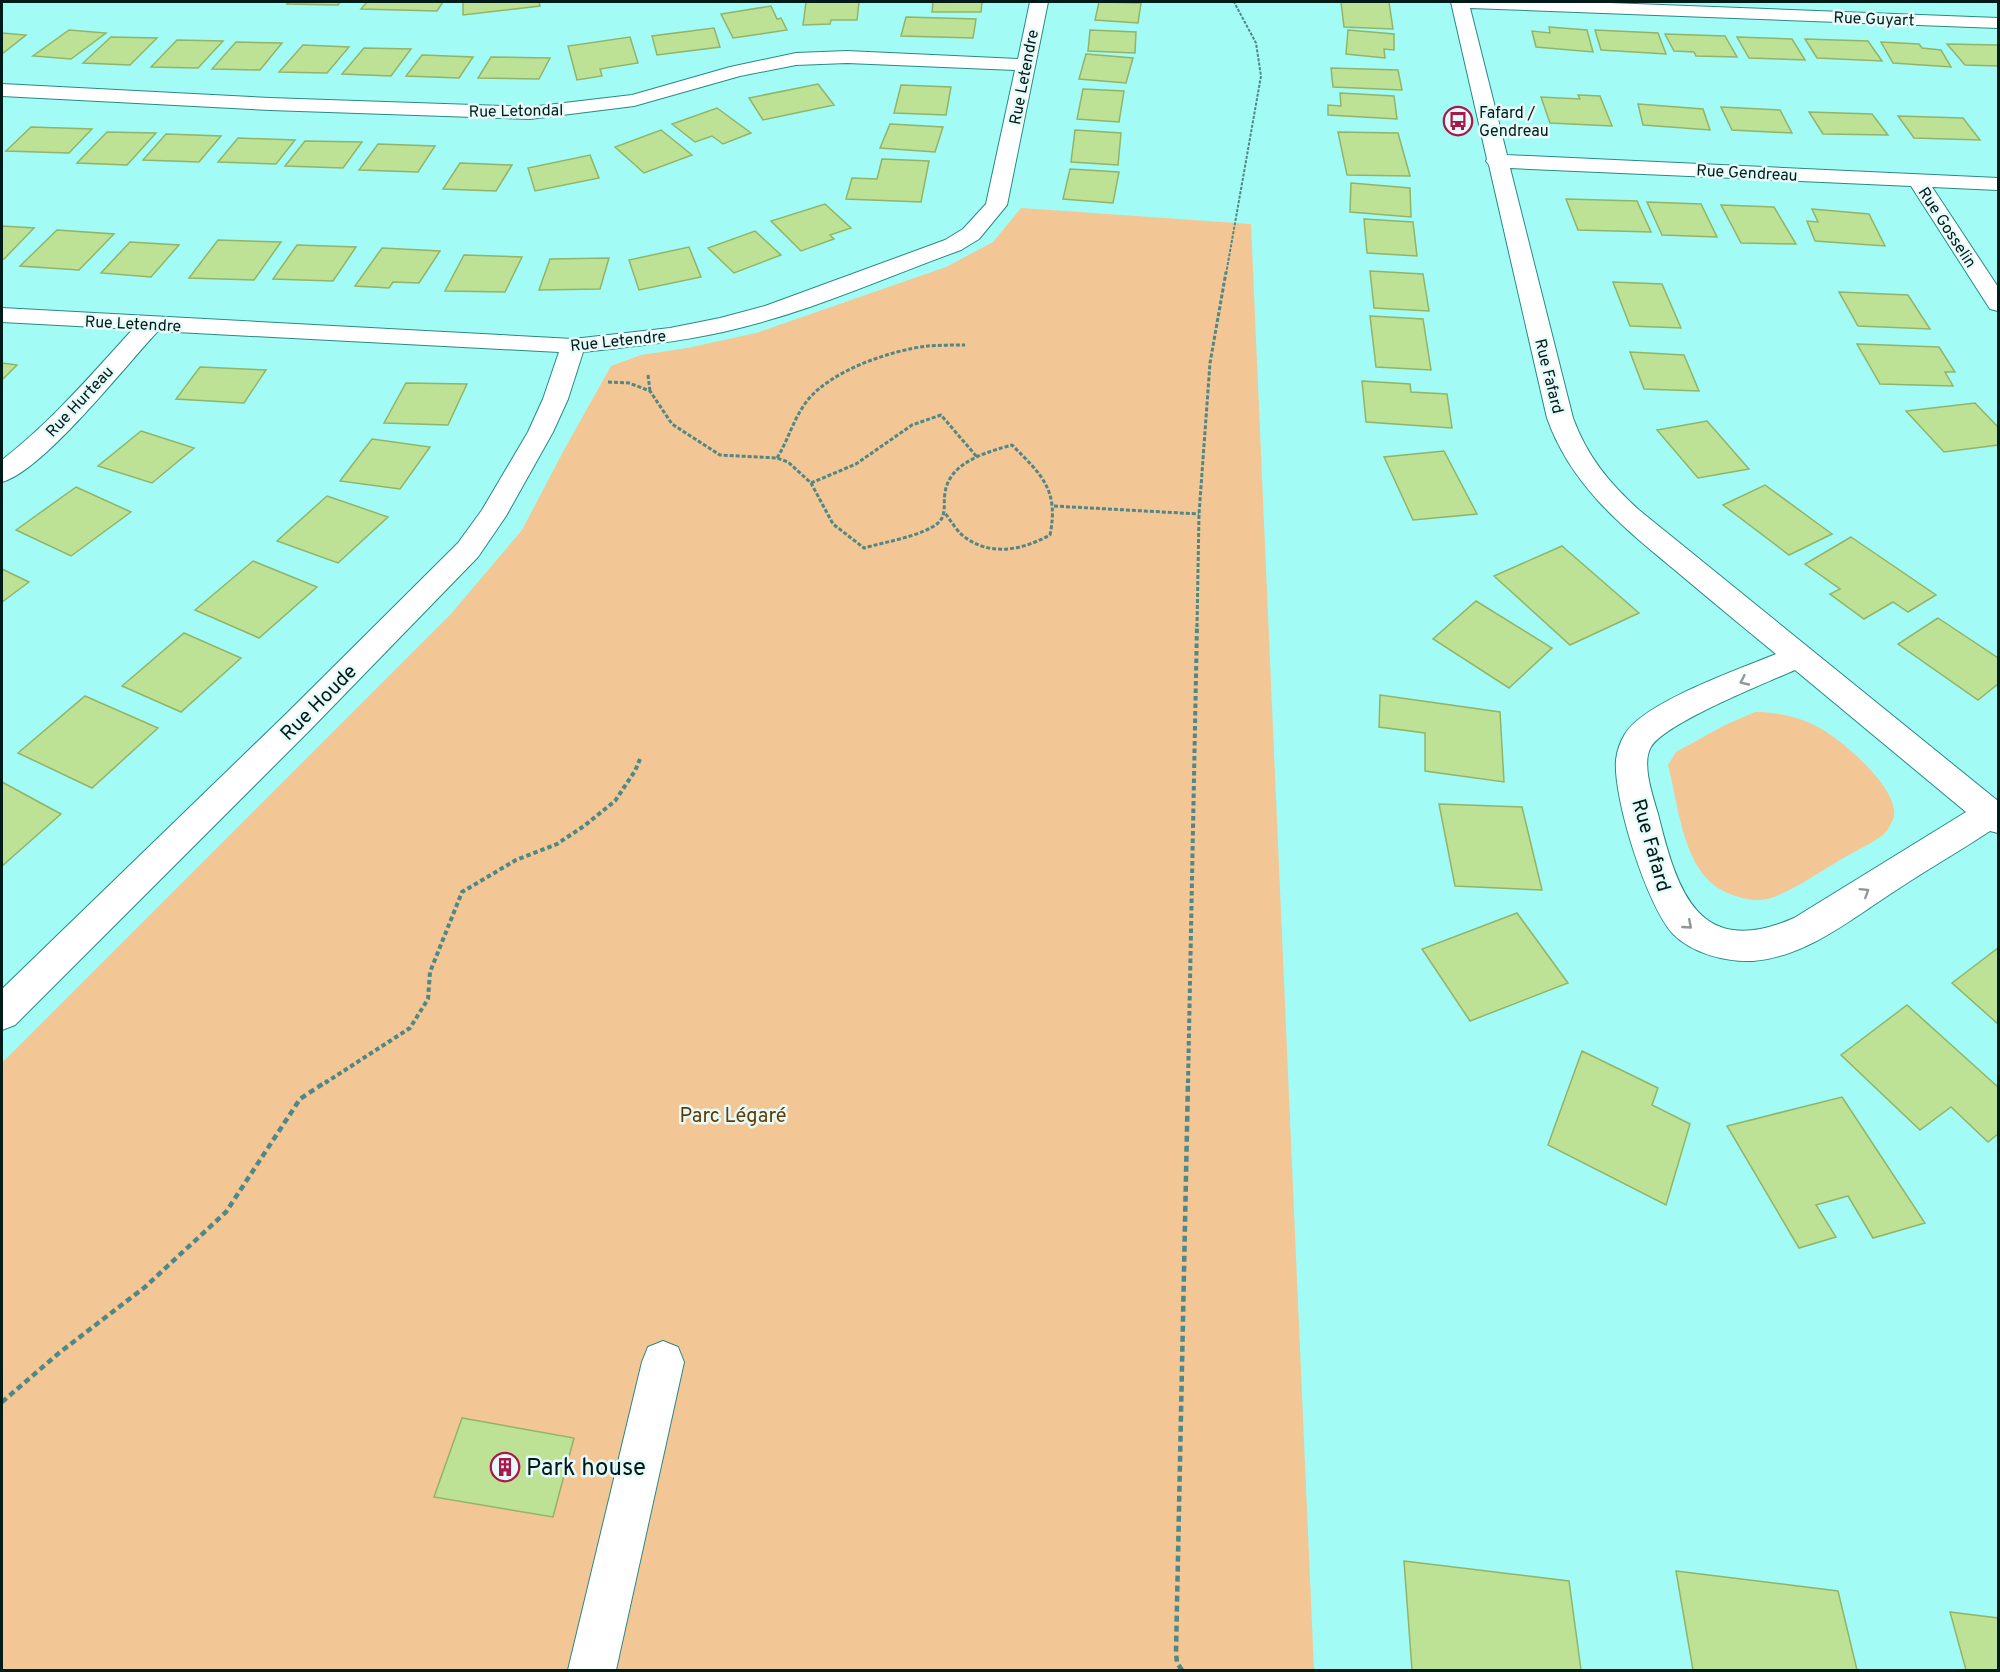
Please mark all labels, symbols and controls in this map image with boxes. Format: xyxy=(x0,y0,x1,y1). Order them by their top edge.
street label: Rue Guyart xyxy=(1833,9,1915,31)
street label: Rue Letendre xyxy=(1006,28,1044,127)
street label: Rue Letondal xyxy=(469,101,564,123)
place label: Fafard / Gendreau xyxy=(1479,104,1549,142)
bus stop icon: Fafard / Gendreau xyxy=(1442,105,1474,137)
street label: Rue Gendreau xyxy=(1696,161,1798,187)
street label: Rue Gosselin xyxy=(1913,184,1980,272)
street label: Rue Letendre xyxy=(84,312,182,338)
street label: Rue Letendre xyxy=(569,327,667,357)
street label: Rue Fafard xyxy=(1529,337,1567,416)
street label: Rue Hurteau xyxy=(42,363,119,442)
street label: Rue Houde xyxy=(276,660,363,747)
one-way arrow xyxy=(1739,674,1750,686)
street label: Rue Fafard xyxy=(1624,796,1676,895)
one-way arrow xyxy=(1858,889,1869,900)
one-way arrow xyxy=(1681,918,1692,929)
park label: Parc Légaré xyxy=(679,1104,787,1130)
building icon: Park house xyxy=(489,1451,521,1483)
place label: Park house xyxy=(526,1454,646,1484)

